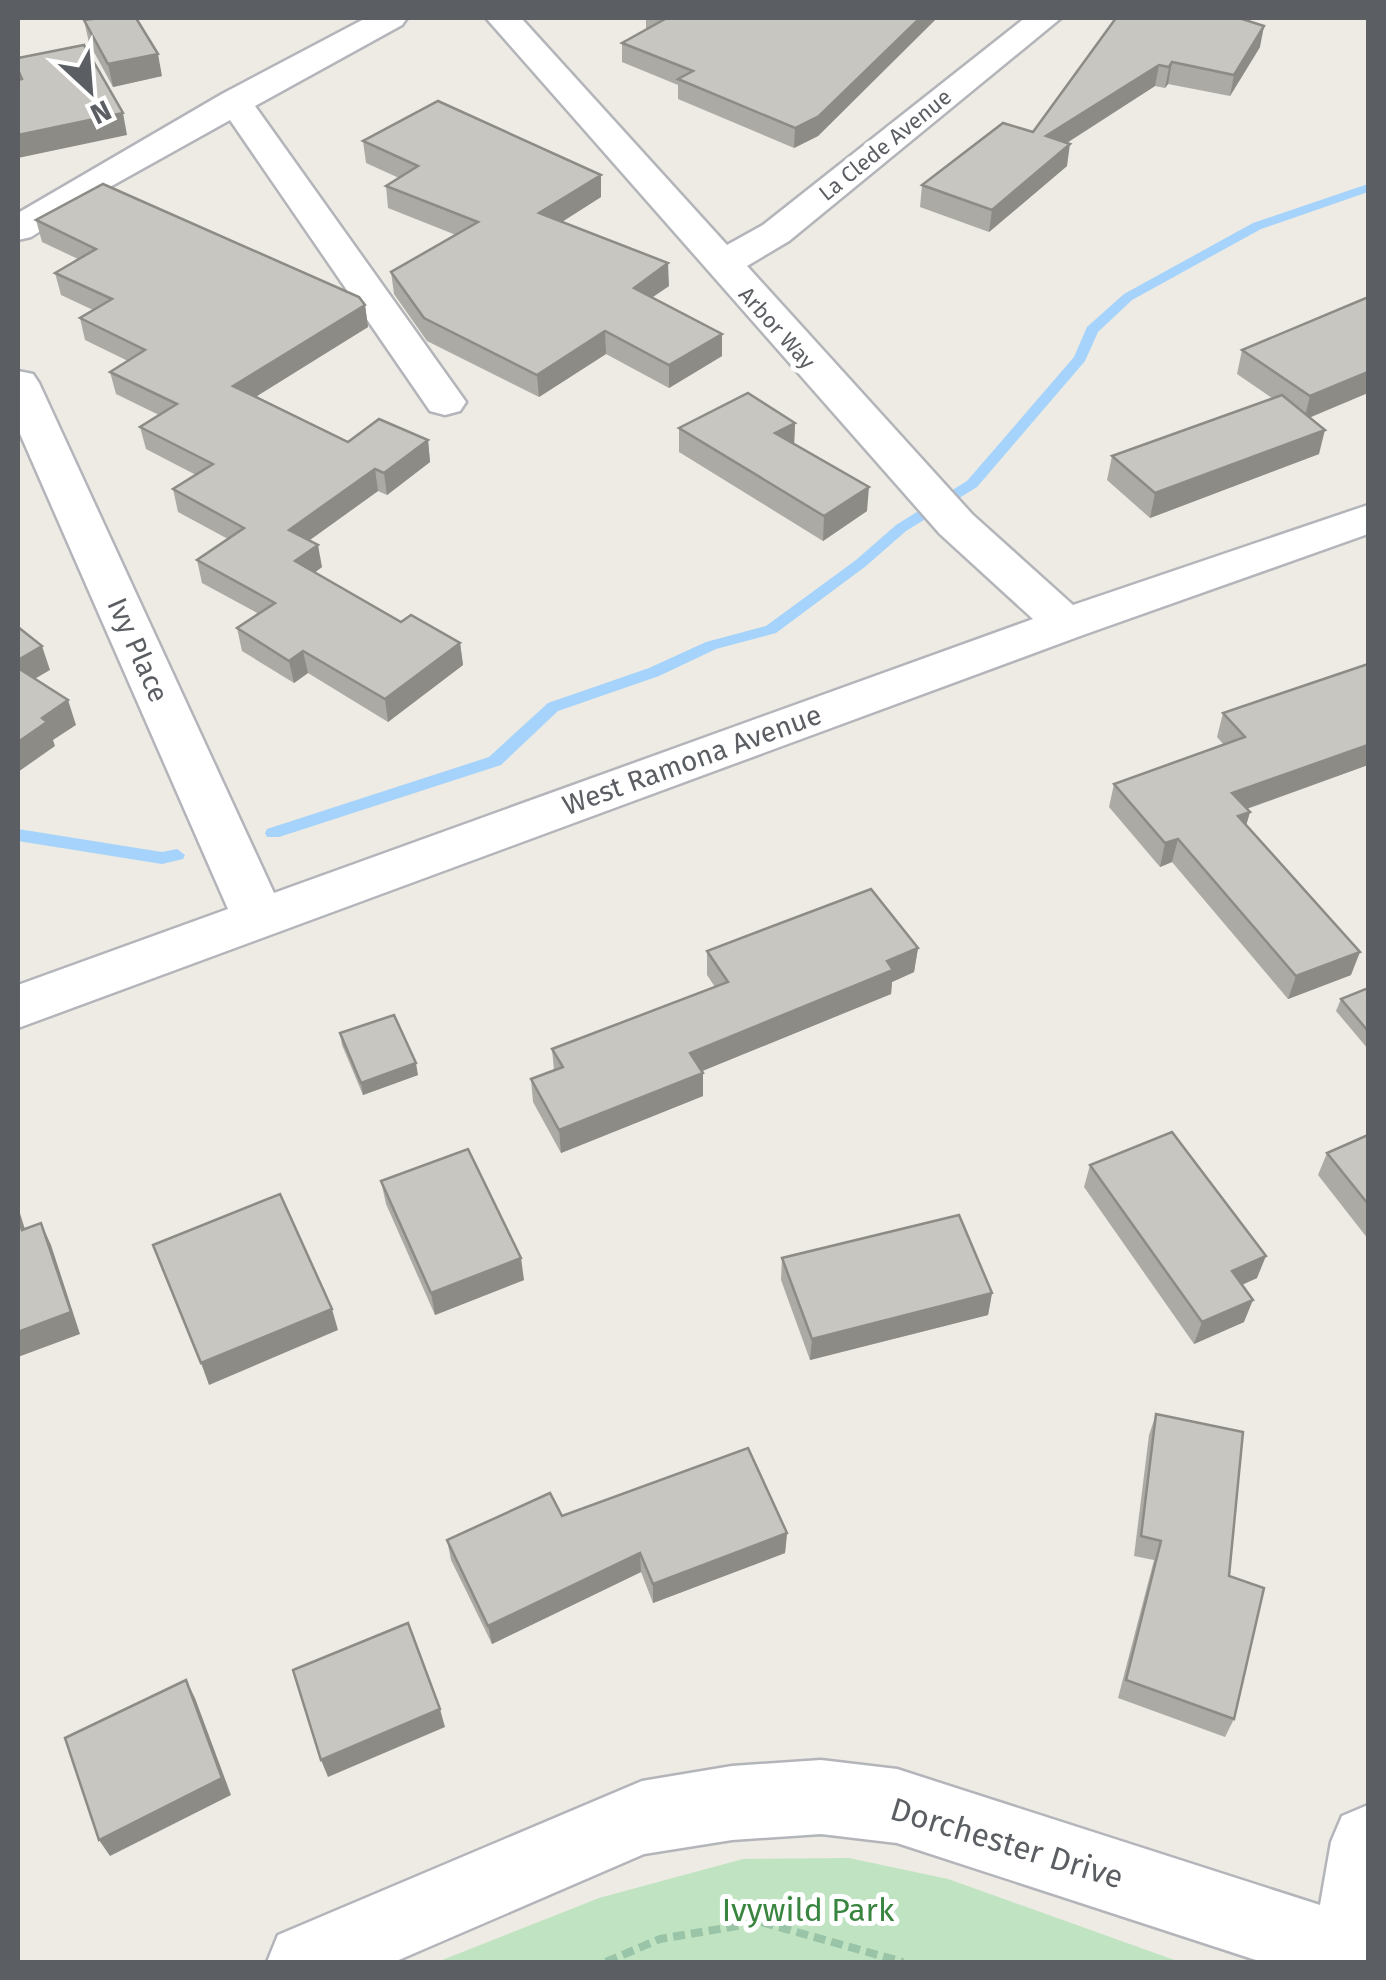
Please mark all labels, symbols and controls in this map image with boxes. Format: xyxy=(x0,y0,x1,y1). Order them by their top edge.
north arrow xyxy=(40,40,140,140)
street label: La Clede Avenue xyxy=(813,83,957,207)
text: N xyxy=(85,93,116,131)
street label: Arbor Way xyxy=(733,281,821,375)
street label: Ivy Place xyxy=(100,593,176,707)
street label: West Ramona Avenue xyxy=(558,698,826,822)
street label: Dorchester Drive xyxy=(886,1790,1128,1896)
park label: Ivywild Park xyxy=(722,1891,895,1929)

